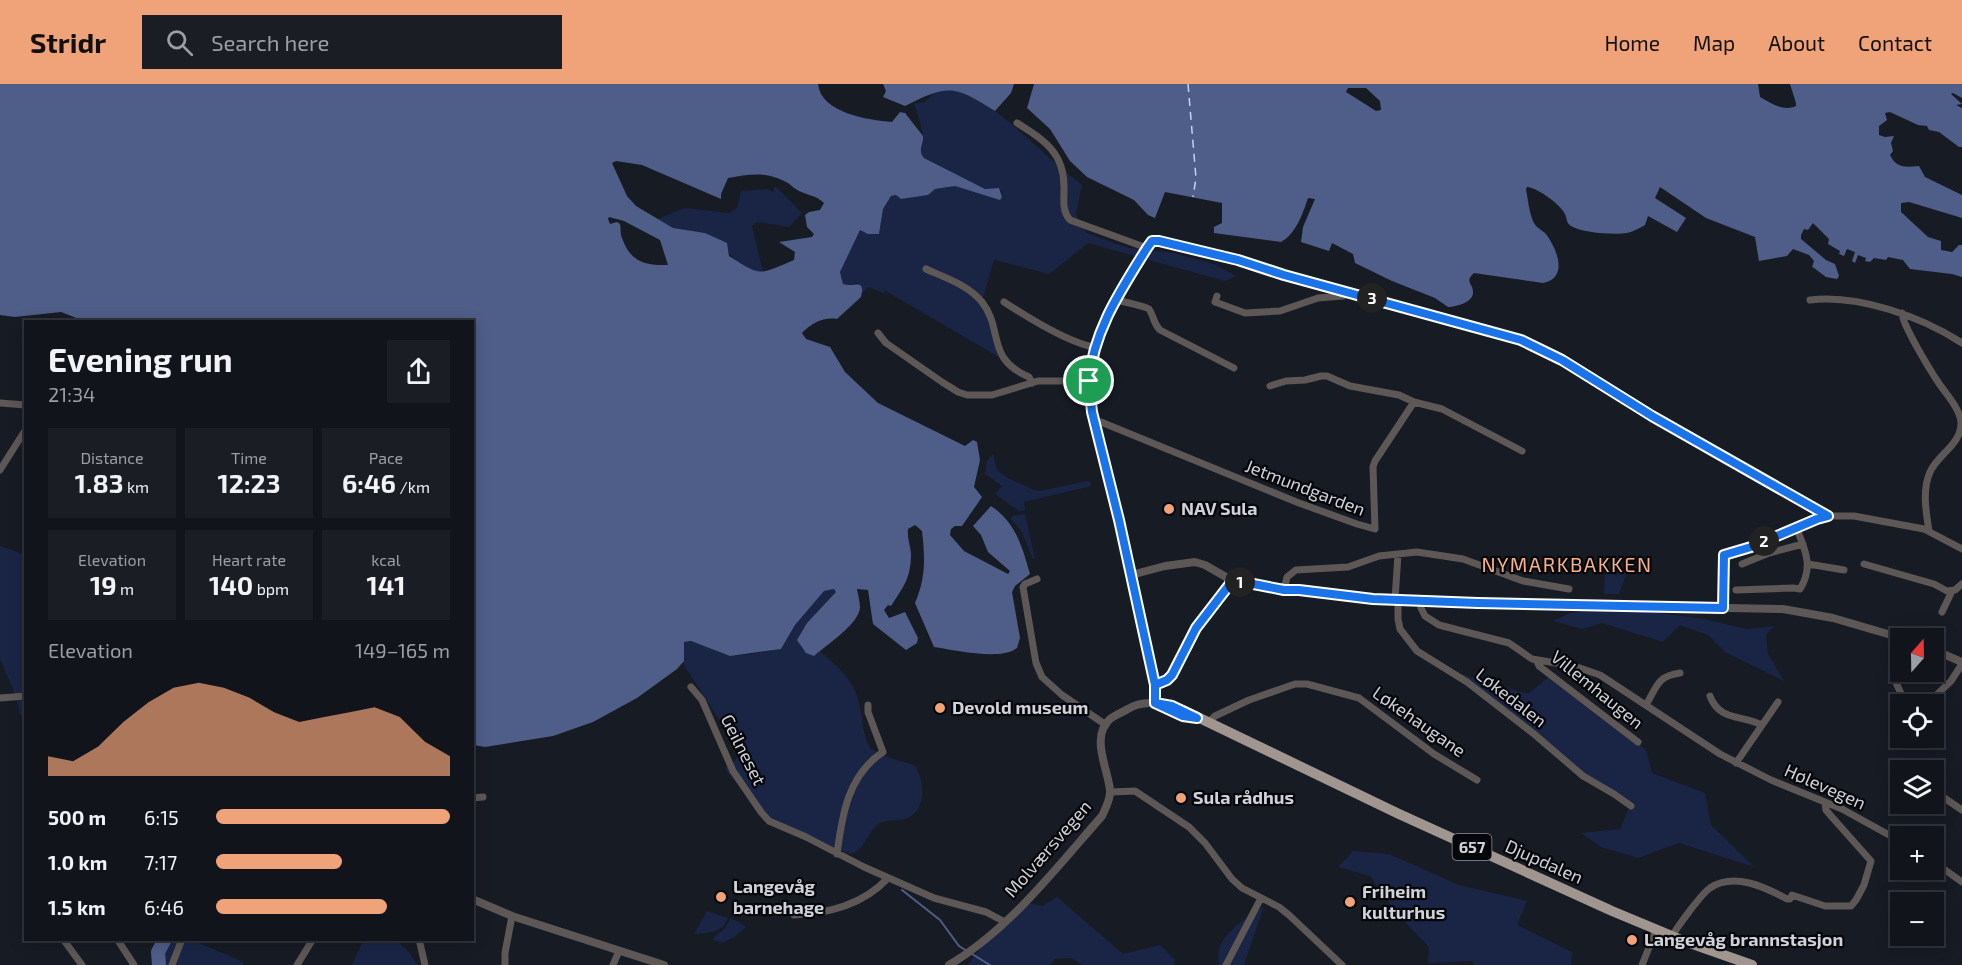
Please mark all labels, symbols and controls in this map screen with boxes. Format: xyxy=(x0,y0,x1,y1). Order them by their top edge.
search box xyxy=(142,15,562,69)
text: Stridr xyxy=(30,25,106,59)
icon: search xyxy=(163,26,196,59)
text: Search here xyxy=(211,29,329,55)
text: Home xyxy=(1604,30,1660,55)
text: Map xyxy=(1693,30,1735,55)
text: About xyxy=(1768,30,1825,55)
text: Contact xyxy=(1858,30,1932,55)
pin: 3 xyxy=(1357,283,1387,313)
text: 3 xyxy=(1367,288,1377,307)
text: Evening run xyxy=(48,339,233,379)
button: share xyxy=(387,340,450,403)
pin xyxy=(1063,355,1114,406)
icon: arrive xyxy=(1072,364,1105,397)
text: 21:34 xyxy=(48,382,95,406)
text: Distance xyxy=(80,448,144,467)
text: Time xyxy=(231,448,267,467)
text: Pace xyxy=(369,448,403,467)
street label: Jetmundgarden xyxy=(1242,454,1368,520)
text: 1.83 xyxy=(75,467,123,498)
text: 12:23 xyxy=(218,467,280,498)
text: 6:46 xyxy=(342,467,396,498)
text: km xyxy=(123,477,149,496)
text: /km xyxy=(396,477,430,496)
place label: NAV Sula xyxy=(1181,497,1257,519)
marker: NAV Sula xyxy=(1162,502,1176,516)
pin: 2 xyxy=(1749,526,1779,556)
text: 2 xyxy=(1759,531,1769,550)
text: Elevation xyxy=(78,550,146,569)
text: Heart rate xyxy=(212,550,286,569)
text: kcal xyxy=(371,550,401,569)
district label: NYMARKBAKKEN xyxy=(1481,552,1653,576)
pin: 1 xyxy=(1225,567,1255,597)
text: 19 xyxy=(90,569,116,600)
text: 140 xyxy=(209,569,253,600)
text: 141 xyxy=(366,569,406,600)
text: 1 xyxy=(1237,572,1243,591)
text: m xyxy=(116,579,134,598)
text: bpm xyxy=(253,579,289,598)
north arrow xyxy=(1890,628,1944,682)
map controls xyxy=(1890,628,1944,946)
text: Elevation xyxy=(48,638,133,662)
text: 149–165 m xyxy=(355,638,450,662)
street label: Villemhaugen xyxy=(1547,645,1648,733)
street label: Løkedalen xyxy=(1472,663,1551,732)
street label: Løkehaugane xyxy=(1369,681,1470,761)
button: locate xyxy=(1890,694,1944,748)
place label: Devold museum xyxy=(952,696,1088,718)
marker: Devold museum xyxy=(933,701,947,715)
street label: Geilneset xyxy=(717,710,771,789)
street label: Hølevegen xyxy=(1781,758,1869,814)
button: layers xyxy=(1890,760,1944,814)
place label: Sula rådhus xyxy=(1193,786,1294,808)
marker: Sula rådhus xyxy=(1174,791,1188,805)
street label: Molværsvegen xyxy=(999,795,1095,901)
text: 500 m xyxy=(48,805,106,829)
text: 6:15 xyxy=(144,805,179,829)
button: + xyxy=(1890,826,1944,880)
road number: 657 xyxy=(1452,834,1492,860)
street label: Djupdalen xyxy=(1502,834,1587,888)
text: 1.0 km xyxy=(48,850,107,874)
text: 7:17 xyxy=(144,850,177,874)
place label: Langevåg barnehage xyxy=(733,875,824,918)
place label: Friheim kulturhus xyxy=(1362,880,1445,923)
marker: Langevåg barnehage xyxy=(714,890,728,904)
button: − xyxy=(1890,892,1944,946)
text: 1.5 km xyxy=(48,895,106,919)
text: 6:46 xyxy=(144,895,184,919)
marker: Friheim kulturhus xyxy=(1343,895,1357,909)
place label: Langevåg brannstasjon xyxy=(1644,928,1843,950)
marker: Langevåg brannstasjon xyxy=(1625,933,1639,947)

